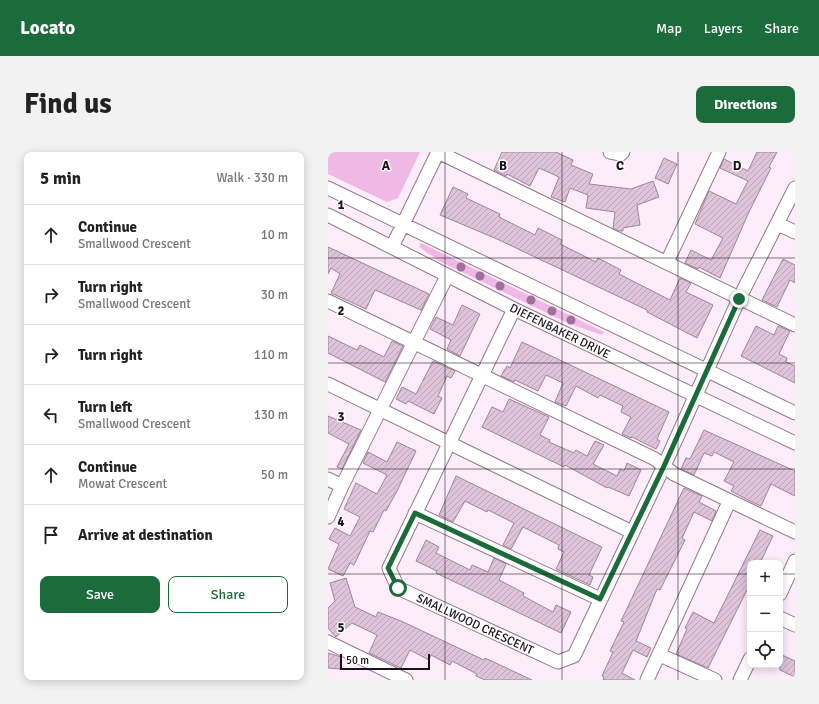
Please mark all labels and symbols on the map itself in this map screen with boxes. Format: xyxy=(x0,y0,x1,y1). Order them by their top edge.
text: A xyxy=(382,158,391,174)
text: B xyxy=(499,158,507,174)
text: C xyxy=(616,158,624,174)
text: D xyxy=(733,158,742,174)
text: 1 xyxy=(337,197,345,213)
route end xyxy=(730,290,748,308)
street label: DIEFENBAKER DRIVE xyxy=(507,301,613,362)
text: 2 xyxy=(337,303,345,319)
text: 3 xyxy=(337,409,345,425)
text: 4 xyxy=(337,514,345,530)
route start xyxy=(389,579,407,597)
street label: SMALLWOOD CRESCENT xyxy=(414,591,536,658)
text: 5 xyxy=(337,620,345,636)
scale bar xyxy=(340,652,430,671)

